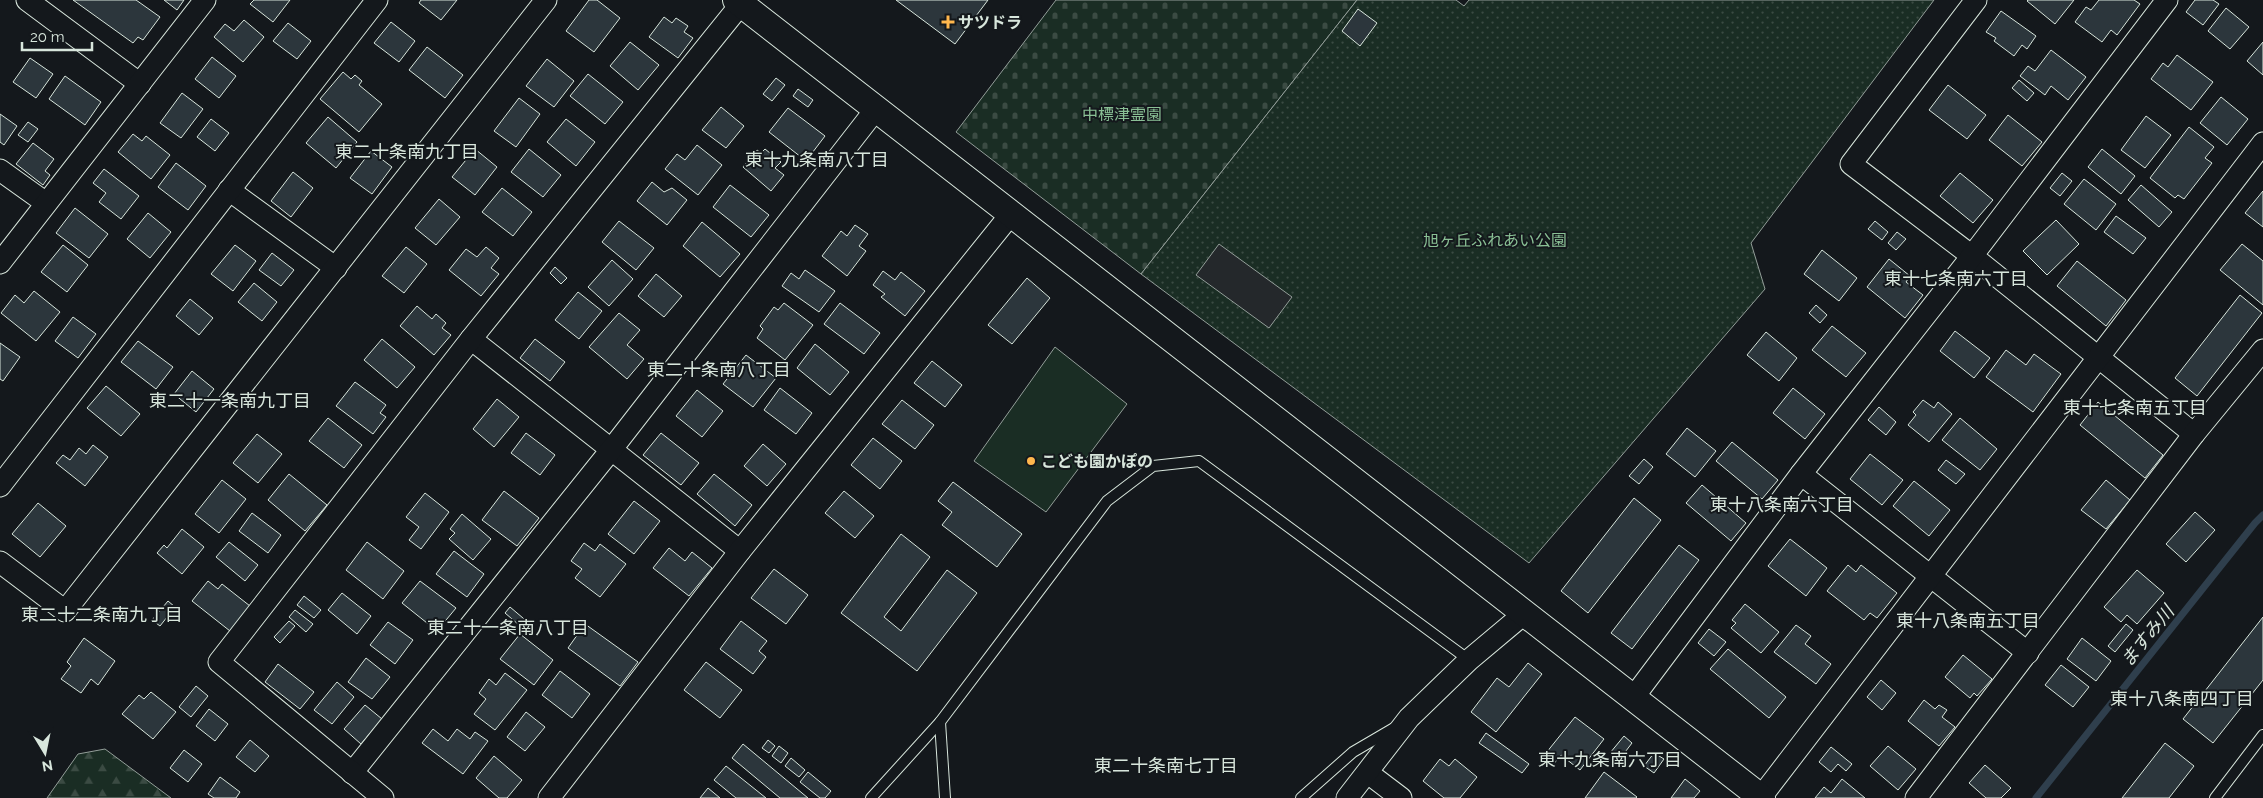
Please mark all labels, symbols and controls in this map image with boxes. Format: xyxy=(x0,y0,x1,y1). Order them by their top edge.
place label: サツドラ xyxy=(958,13,1022,32)
marker: サツドラ xyxy=(942,16,954,28)
scale bar xyxy=(22,20,92,52)
text: 20 m xyxy=(30,28,65,46)
park label: 中標津霊園 xyxy=(1082,105,1162,124)
district label: 東二十条南九丁目 xyxy=(335,141,479,162)
district label: 東十九条南八丁目 xyxy=(745,149,889,170)
park label: 旭ヶ丘ふれあい公園 xyxy=(1423,231,1567,250)
district label: 東十七条南六丁目 xyxy=(1884,268,2028,289)
district label: 東二十条南八丁目 xyxy=(647,359,791,380)
district label: 東二十一条南九丁目 xyxy=(149,390,311,411)
district label: 東十七条南五丁目 xyxy=(2063,397,2207,418)
place label: こども園かぽの xyxy=(1041,452,1153,471)
marker: こども園かぽの xyxy=(1025,455,1037,467)
district label: 東十八条南六丁目 xyxy=(1710,494,1854,515)
water label: ますみ川 xyxy=(2116,600,2179,671)
district label: 東二十二条南九丁目 xyxy=(21,604,183,625)
district label: 東十八条南五丁目 xyxy=(1896,610,2040,631)
district label: 東二十一条南八丁目 xyxy=(427,617,589,638)
district label: 東十八条南四丁目 xyxy=(2110,688,2254,709)
north arrow xyxy=(20,728,70,778)
district label: 東十九条南六丁目 xyxy=(1538,749,1682,770)
district label: 東二十条南七丁目 xyxy=(1094,755,1238,776)
text: N xyxy=(41,757,54,775)

